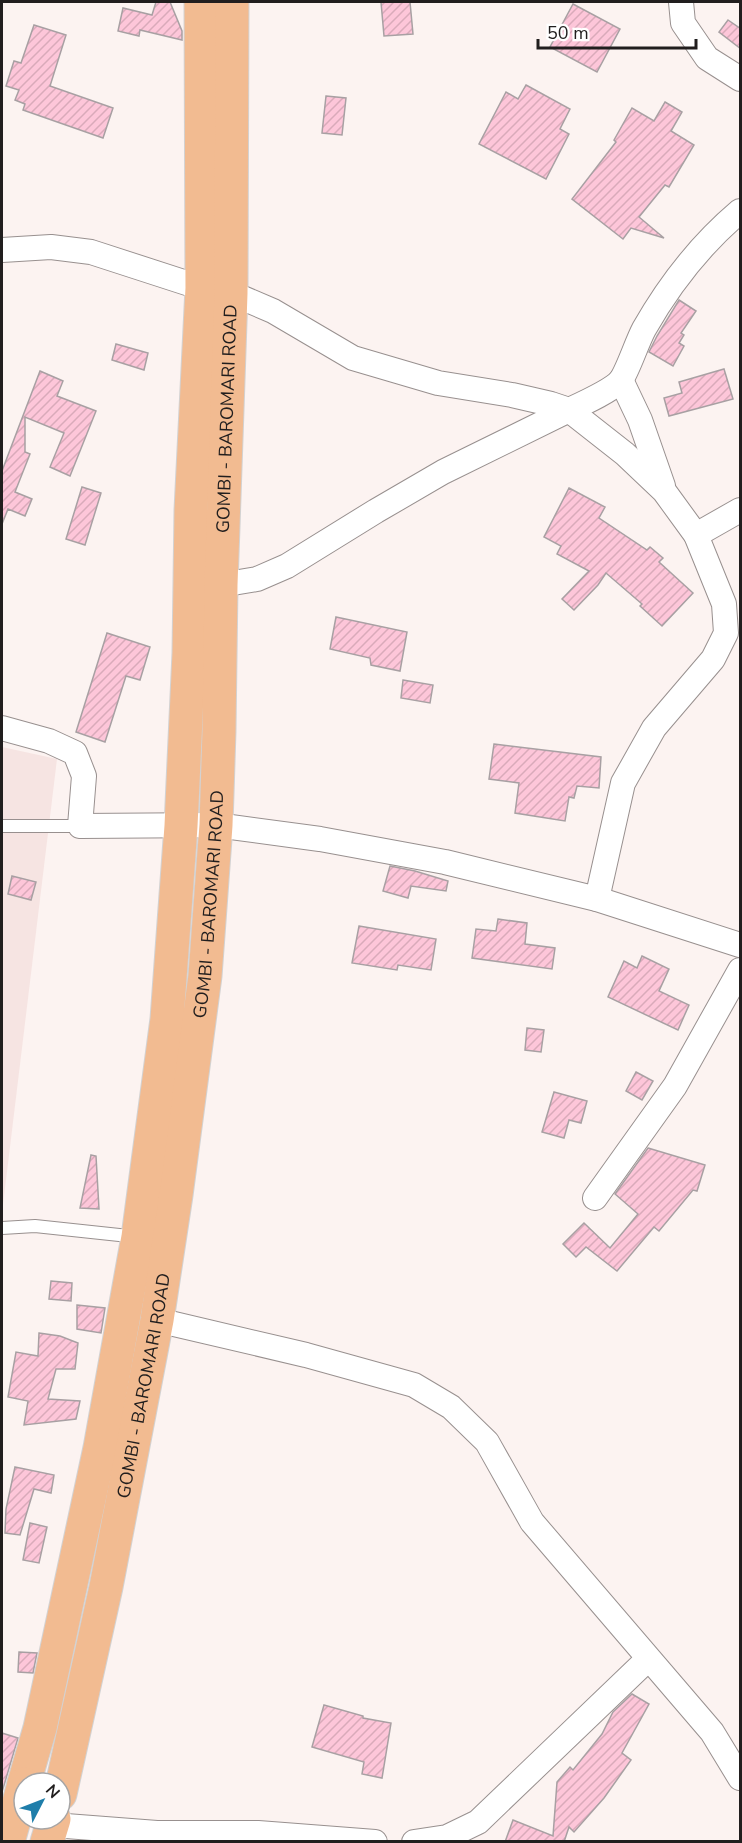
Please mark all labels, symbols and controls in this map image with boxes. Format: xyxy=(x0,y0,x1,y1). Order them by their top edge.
scale bar xyxy=(538,12,696,50)
text: 50 m xyxy=(547,21,589,45)
street label: GOMBI - BAROMARI ROAD xyxy=(211,304,243,534)
street label: GOMBI - BAROMARI ROAD xyxy=(188,790,229,1020)
street label: GOMBI - BAROMARI ROAD xyxy=(111,1271,176,1500)
north arrow xyxy=(12,1771,72,1831)
text: N xyxy=(40,1780,65,1803)

